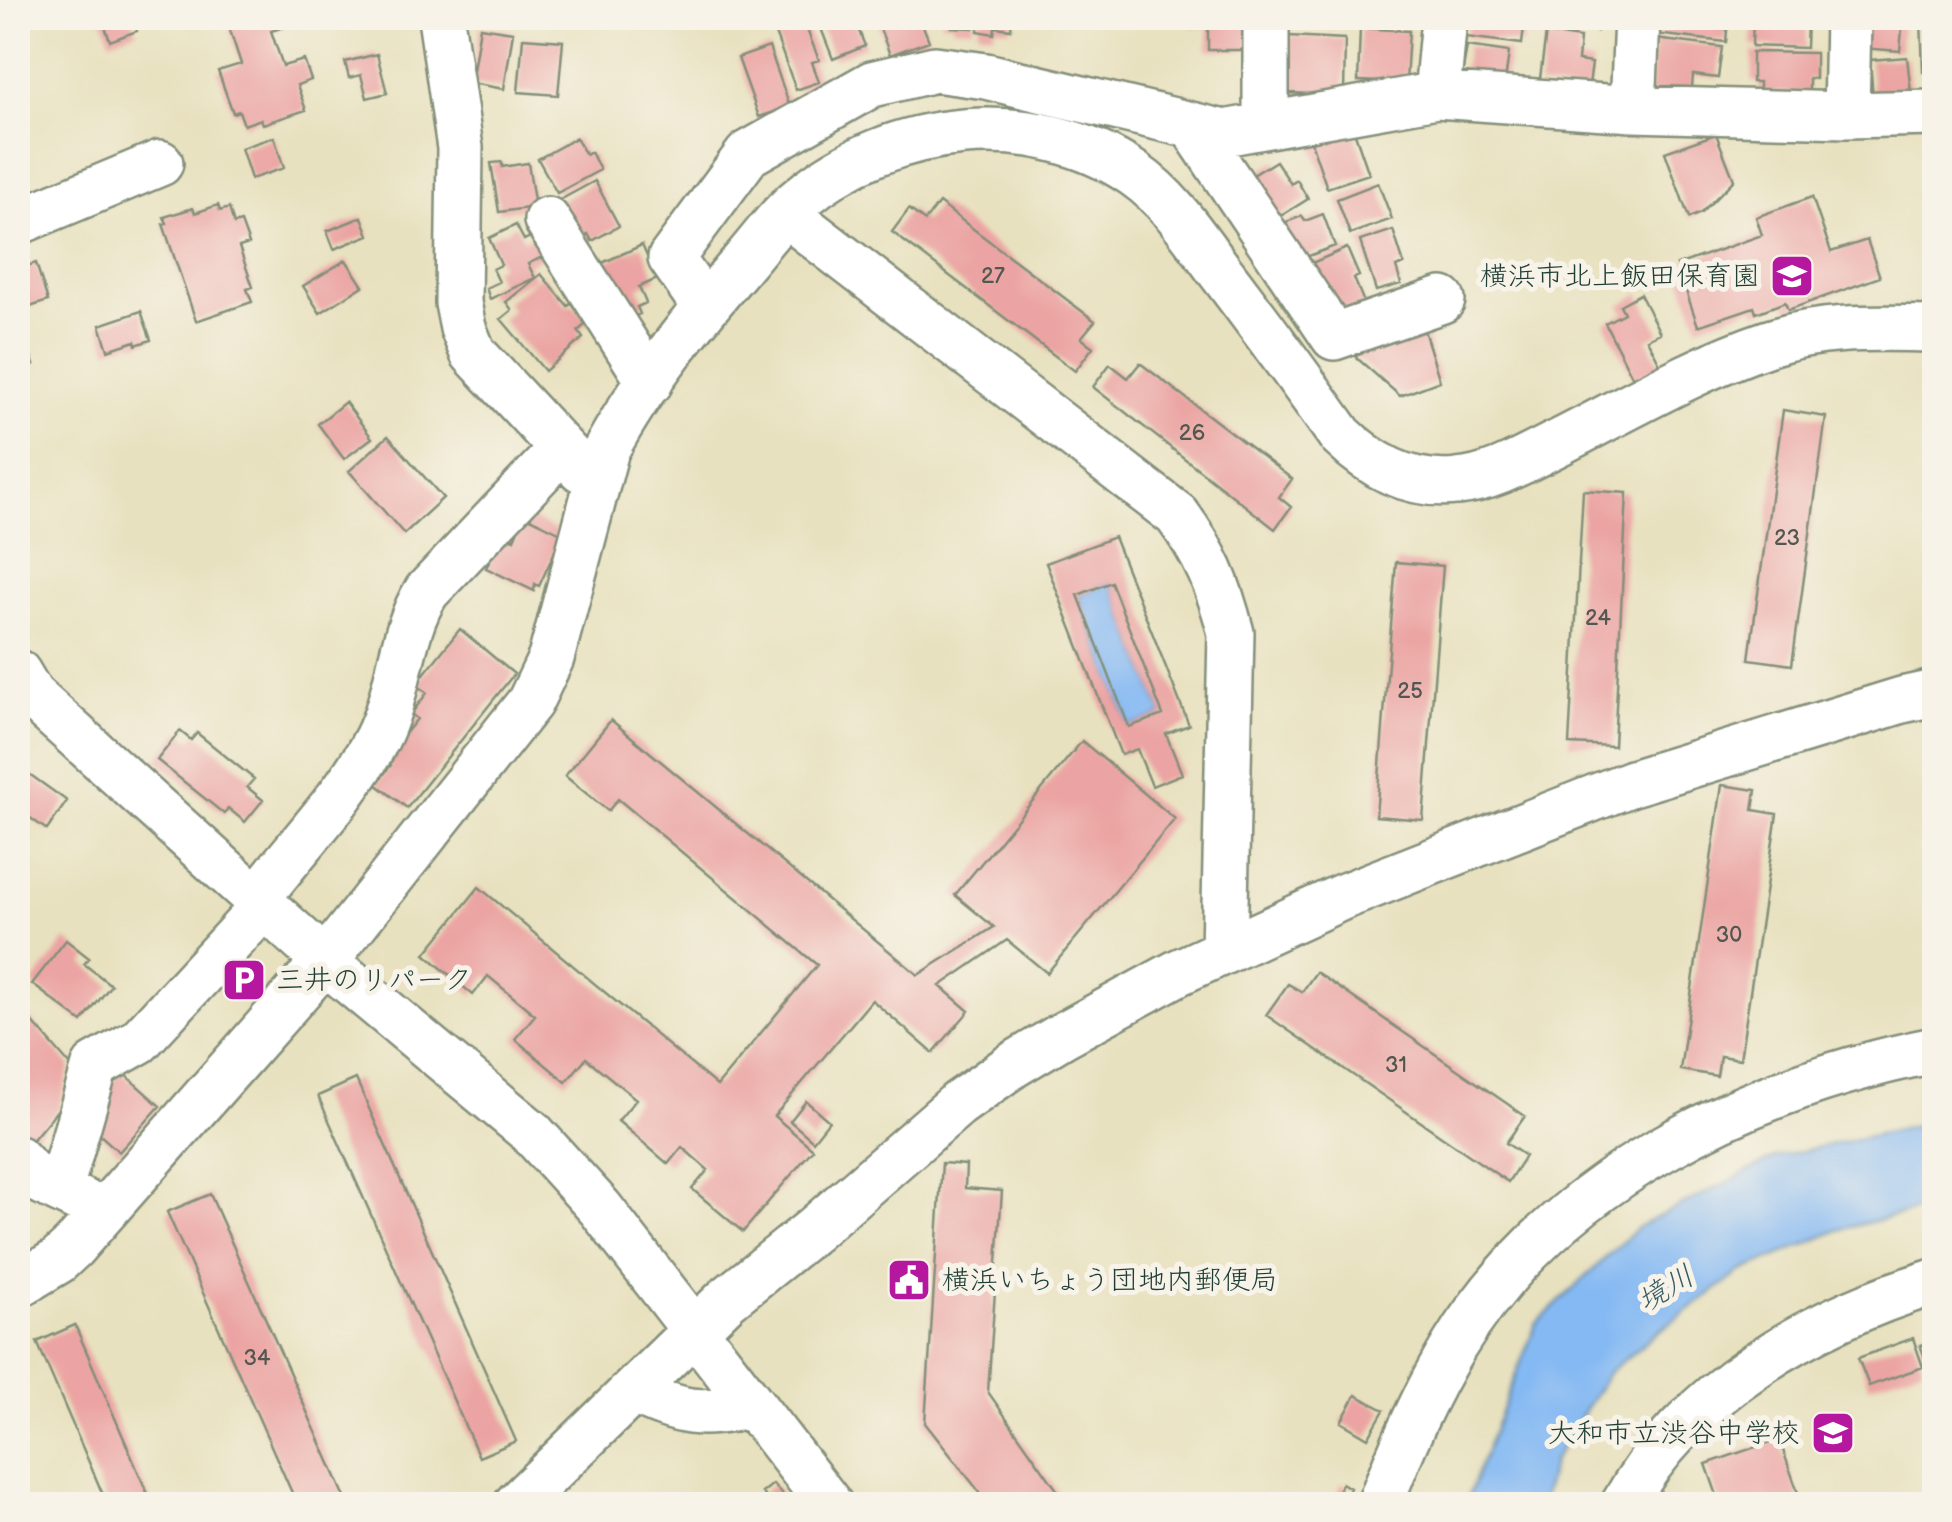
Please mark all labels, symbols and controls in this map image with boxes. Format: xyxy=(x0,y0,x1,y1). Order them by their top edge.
school or university icon: 横浜市北上飯田保育園 xyxy=(1769,253,1815,299)
place label: 横浜市北上飯田保育園 xyxy=(1480,260,1760,293)
house number: 27 xyxy=(981,263,1005,290)
house number: 26 xyxy=(1179,420,1205,447)
house number: 23 xyxy=(1774,525,1800,552)
house number: 24 xyxy=(1585,605,1612,632)
house number: 25 xyxy=(1397,678,1423,705)
house number: 30 xyxy=(1716,922,1742,949)
parking icon: 三井のリパーク xyxy=(221,957,267,1003)
place label: 三井のリパーク xyxy=(276,964,472,997)
house number: 31 xyxy=(1385,1052,1407,1079)
public building icon: 横浜いちょう団地内郵便局 xyxy=(886,1257,932,1303)
water label: 境川 xyxy=(1631,1258,1701,1320)
place label: 横浜いちょう団地内郵便局 xyxy=(942,1264,1278,1297)
house number: 34 xyxy=(244,1345,271,1372)
school or university icon: 大和市立渋谷中学校 xyxy=(1810,1410,1856,1456)
place label: 大和市立渋谷中学校 xyxy=(1548,1417,1800,1450)

